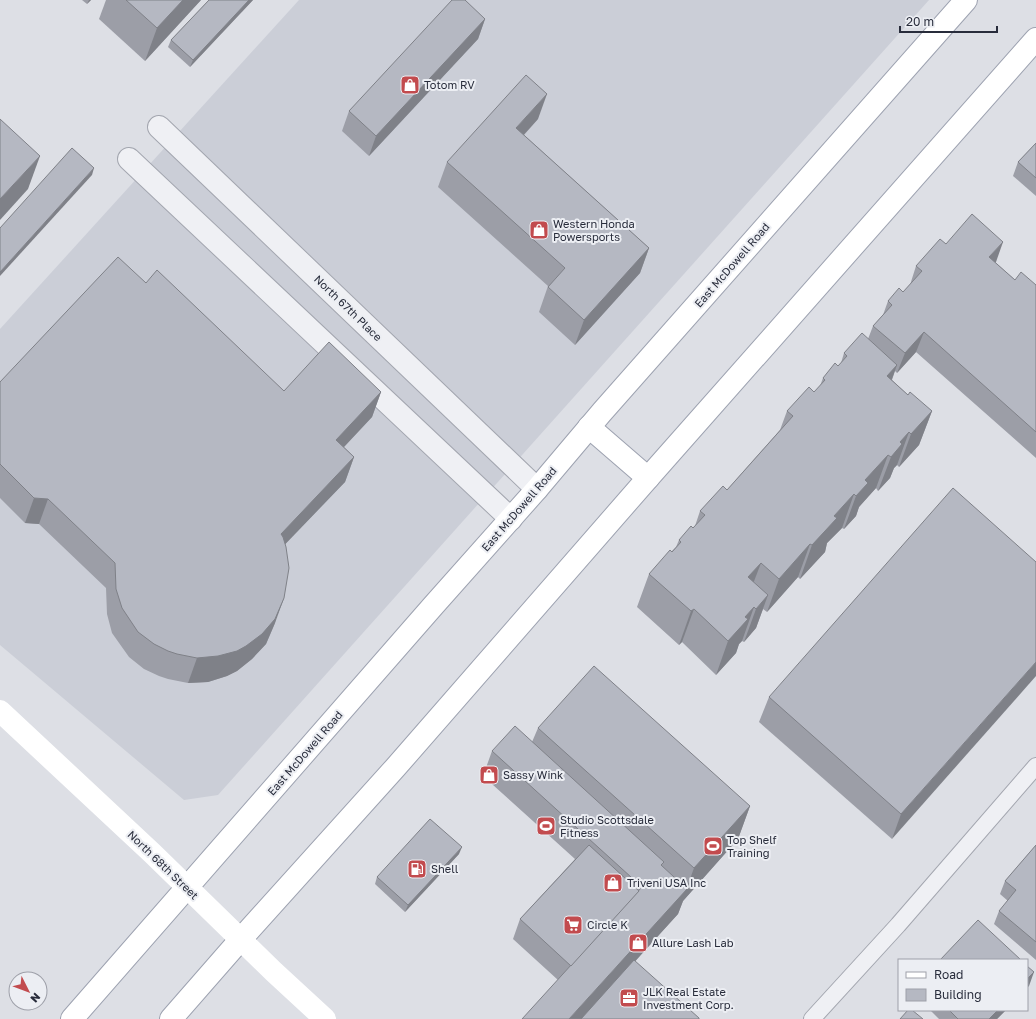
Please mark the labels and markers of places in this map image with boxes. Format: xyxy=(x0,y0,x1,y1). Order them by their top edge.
shop icon: Totom RV xyxy=(399,74,421,96)
place label: Totom RV xyxy=(424,78,475,91)
place label: Western Honda Powersports xyxy=(553,217,635,243)
shop icon: Western Honda Powersports xyxy=(528,219,550,241)
shop icon: Sassy Wink xyxy=(478,764,500,786)
place label: Sassy Wink xyxy=(503,768,563,781)
place label: Studio Scottsdale Fitness xyxy=(560,813,654,839)
sports icon: Studio Scottsdale Fitness xyxy=(535,815,557,837)
place label: Top Shelf Training xyxy=(727,833,776,859)
sports icon: Top Shelf Training xyxy=(702,835,724,857)
fuel station icon: Shell xyxy=(406,858,428,880)
place label: Shell xyxy=(431,862,459,875)
shop icon: Triveni USA Inc xyxy=(602,872,624,894)
place label: Triveni USA Inc xyxy=(627,876,706,889)
supermarket icon: Circle K xyxy=(562,914,584,936)
place label: Circle K xyxy=(587,918,628,931)
shop icon: Allure Lash Lab xyxy=(627,932,649,954)
place label: Allure Lash Lab xyxy=(652,936,734,949)
place label: JLK Real Estate Investment Corp. xyxy=(643,985,734,1011)
office icon: JLK Real Estate Investment Corp. xyxy=(618,987,640,1009)

